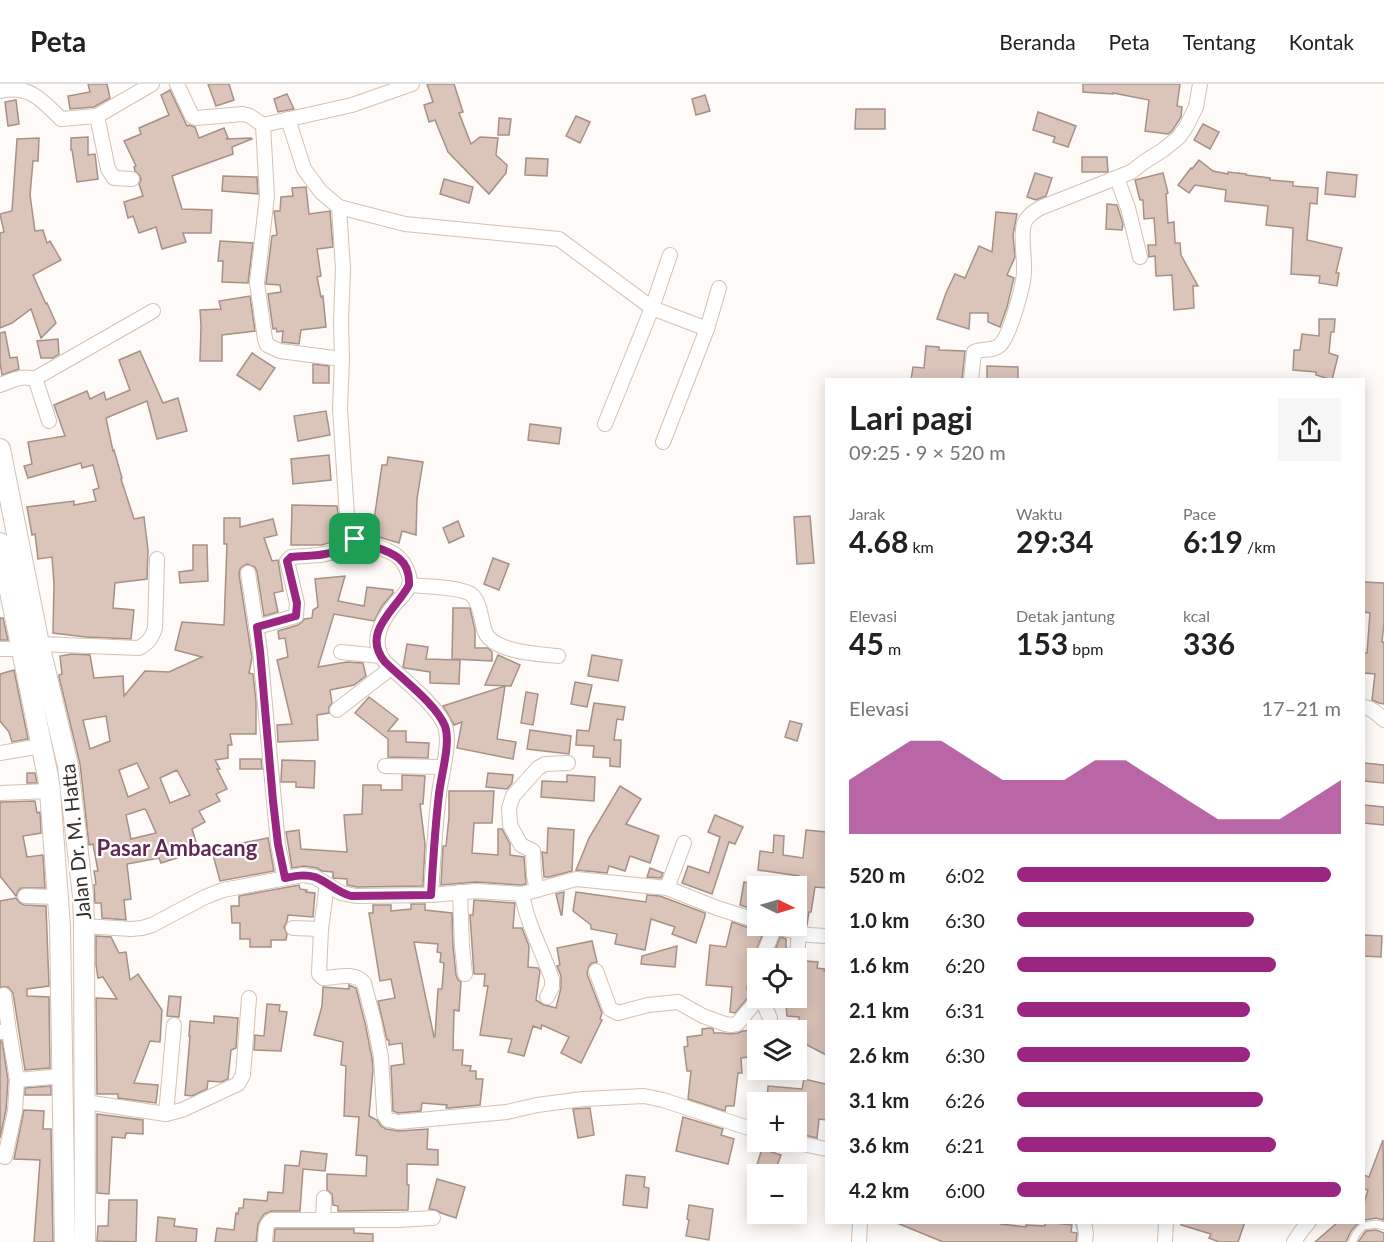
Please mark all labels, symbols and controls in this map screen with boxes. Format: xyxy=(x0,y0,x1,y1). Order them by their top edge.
text: Peta xyxy=(30,24,86,58)
text: Beranda xyxy=(999,29,1076,54)
text: Peta xyxy=(1109,29,1150,54)
text: Tentang xyxy=(1183,29,1256,54)
text: Kontak xyxy=(1289,29,1354,54)
text: Lari pagi xyxy=(849,397,973,437)
button: share xyxy=(1278,398,1341,461)
text: 09:25 · 9 × 520 m xyxy=(849,440,1006,464)
text: Jarak xyxy=(849,504,885,523)
text: Waktu xyxy=(1016,504,1062,523)
text: Pace xyxy=(1183,504,1216,523)
pin xyxy=(329,513,380,564)
icon: arrive xyxy=(338,522,371,555)
text: 4.68 xyxy=(849,523,908,559)
text: 29:34 xyxy=(1016,523,1093,559)
text: 6:19 xyxy=(1183,523,1243,559)
text: km xyxy=(908,537,934,556)
text: /km xyxy=(1243,537,1276,556)
text: Elevasi xyxy=(849,606,897,625)
text: Detak jantung xyxy=(1016,606,1115,625)
text: kcal xyxy=(1183,606,1210,625)
text: 45 xyxy=(849,625,884,661)
text: 153 xyxy=(1016,625,1068,661)
text: 336 xyxy=(1183,625,1235,661)
text: m xyxy=(884,639,901,658)
text: bpm xyxy=(1068,639,1103,658)
text: Elevasi xyxy=(849,696,909,720)
text: 17–21 m xyxy=(1261,696,1341,720)
street label: Jalan Dr. M. Hatta xyxy=(55,763,95,921)
district label: Pasar Ambacang xyxy=(97,834,258,861)
text: 520 m xyxy=(849,863,905,887)
text: 6:02 xyxy=(945,863,985,887)
north arrow xyxy=(747,876,807,936)
map controls xyxy=(747,876,807,1224)
text: 1.0 km xyxy=(849,908,909,932)
text: 6:30 xyxy=(945,908,985,932)
button: locate xyxy=(747,948,807,1008)
text: 1.6 km xyxy=(849,953,909,977)
text: 6:20 xyxy=(945,953,985,977)
text: 2.1 km xyxy=(849,998,909,1022)
text: 6:31 xyxy=(945,998,985,1022)
button: layers xyxy=(747,1020,807,1080)
text: 2.6 km xyxy=(849,1043,909,1067)
text: 6:30 xyxy=(945,1043,985,1067)
text: 3.1 km xyxy=(849,1088,909,1112)
text: 6:26 xyxy=(945,1088,985,1112)
button: + xyxy=(747,1092,807,1152)
text: 3.6 km xyxy=(849,1133,909,1157)
text: 6:21 xyxy=(945,1133,985,1157)
button: − xyxy=(747,1164,807,1224)
text: 4.2 km xyxy=(849,1178,909,1202)
text: 6:00 xyxy=(945,1178,985,1202)

